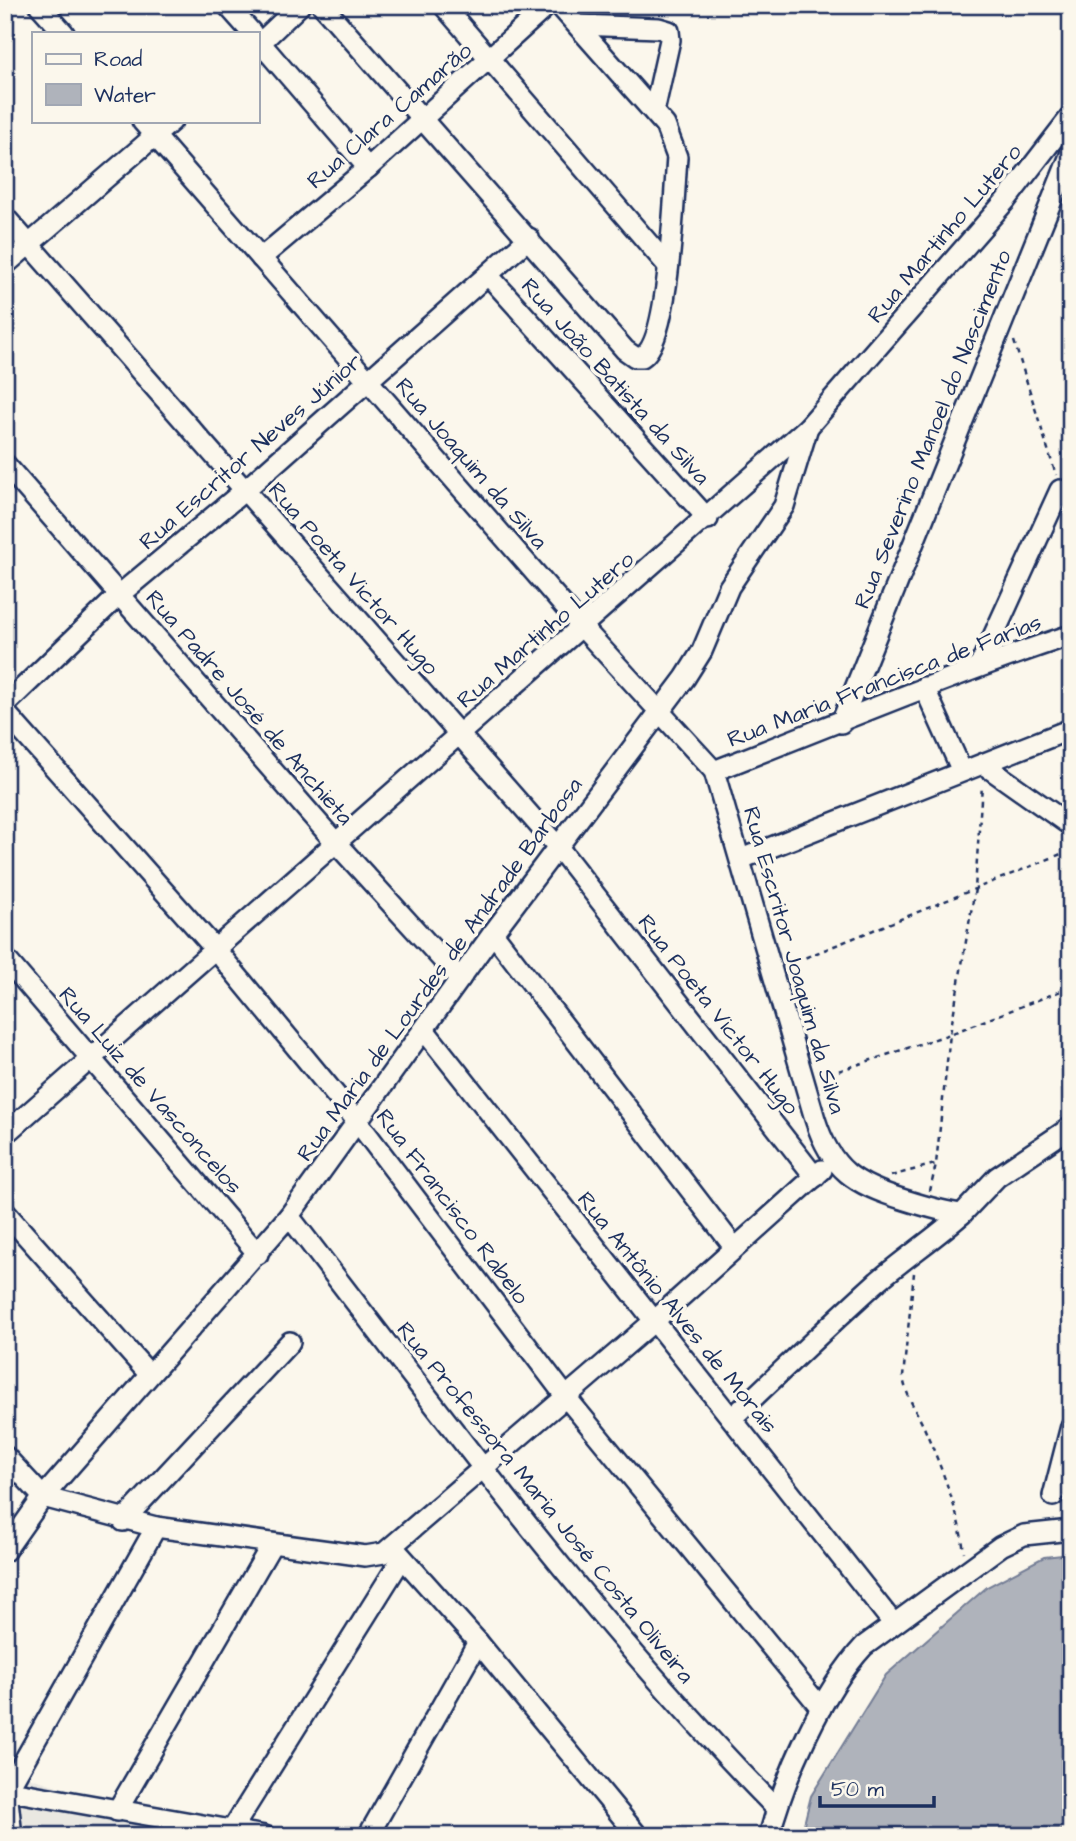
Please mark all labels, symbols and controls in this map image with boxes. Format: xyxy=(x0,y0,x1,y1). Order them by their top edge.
legend xyxy=(32,32,259,122)
street label: Rua Clara Camarão xyxy=(300,35,479,196)
text: Road xyxy=(94,45,142,74)
text: Water xyxy=(94,81,156,110)
street label: Rua Martinho Lutero xyxy=(860,137,1029,330)
street label: Rua Severino Manoel do Nascimento xyxy=(846,245,1020,614)
street label: Rua João Batista da Silva xyxy=(513,271,717,492)
street label: Rua Escritor Neves Júnior xyxy=(132,346,369,557)
street label: Rua Joaquim da Silva xyxy=(388,371,555,557)
street label: Rua Poeta Victor Hugo xyxy=(260,475,446,683)
street label: Rua Martinho Lutero xyxy=(450,544,641,716)
street label: Rua Padre José de Anchieta xyxy=(138,583,361,832)
street label: Rua Maria Francisca de Farias xyxy=(723,606,1046,756)
street label: Rua Maria de Lourdes de Andrade Barbosa xyxy=(289,771,590,1168)
street label: Rua Escritor Joaquim da Silva xyxy=(735,803,853,1118)
street label: Rua Poeta Victor Hugo xyxy=(629,908,807,1122)
street label: Rua Luiz de Vasconcelos xyxy=(51,980,250,1201)
street label: Rua Francisco Rabelo xyxy=(368,1102,536,1311)
street label: Rua Antônio Alves de Morais xyxy=(569,1185,785,1440)
street label: Rua Professora Maria José Costa Oliveira xyxy=(389,1315,702,1690)
scale bar xyxy=(820,1764,934,1808)
text: 50 m xyxy=(831,1775,885,1804)

